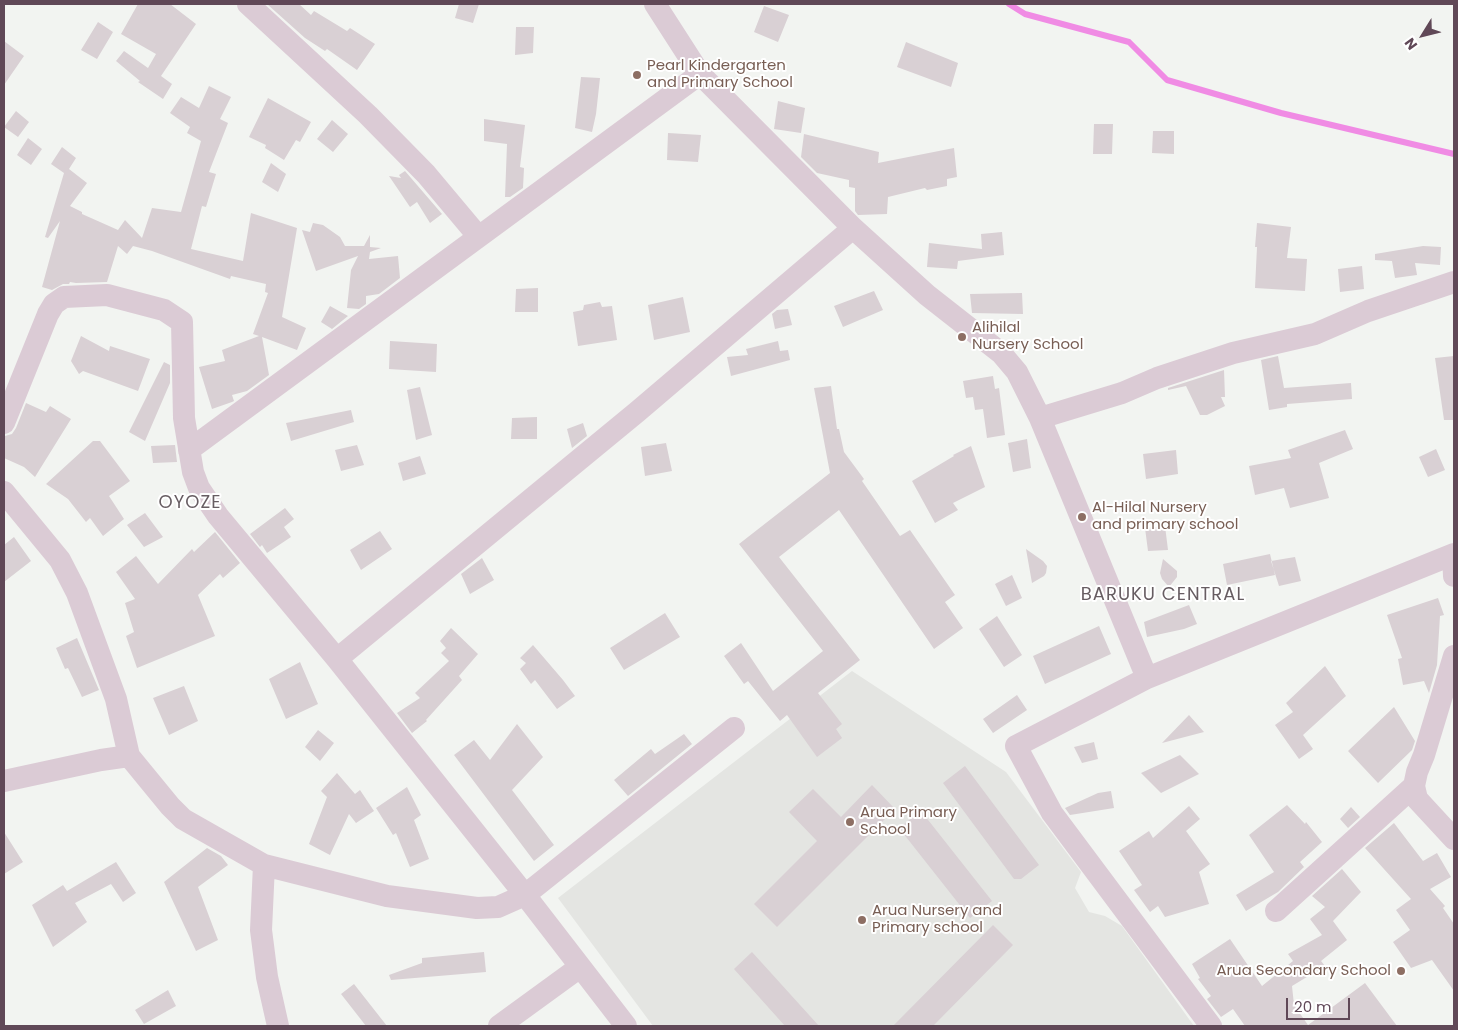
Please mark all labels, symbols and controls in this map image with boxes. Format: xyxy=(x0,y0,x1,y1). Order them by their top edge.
north arrow xyxy=(1398,10,1448,60)
text: N xyxy=(1400,34,1422,54)
place label: Pearl Kindergarten and Primary School xyxy=(647,57,793,92)
marker: Pearl Kindergarten and Primary School xyxy=(631,69,643,81)
place label: Alihilal Nursery School xyxy=(972,319,1083,354)
marker: Alihilal Nursery School xyxy=(956,331,968,343)
district label: OYOZE xyxy=(158,492,222,514)
place label: Al-Hilal Nursery and primary school xyxy=(1092,499,1238,534)
marker: Al-Hilal Nursery and primary school xyxy=(1076,511,1088,523)
district label: BARUKU CENTRAL xyxy=(1079,584,1247,606)
place label: Arua Primary School xyxy=(860,804,957,839)
marker: Arua Primary School xyxy=(844,816,856,828)
place label: Arua Nursery and Primary school xyxy=(872,902,1002,937)
marker: Arua Nursery and Primary school xyxy=(856,914,868,926)
place label: Arua Secondary School xyxy=(1216,962,1391,980)
marker: Arua Secondary School xyxy=(1395,965,1407,977)
scale bar xyxy=(1288,988,1352,1020)
text: 20 m xyxy=(1294,996,1332,1017)

